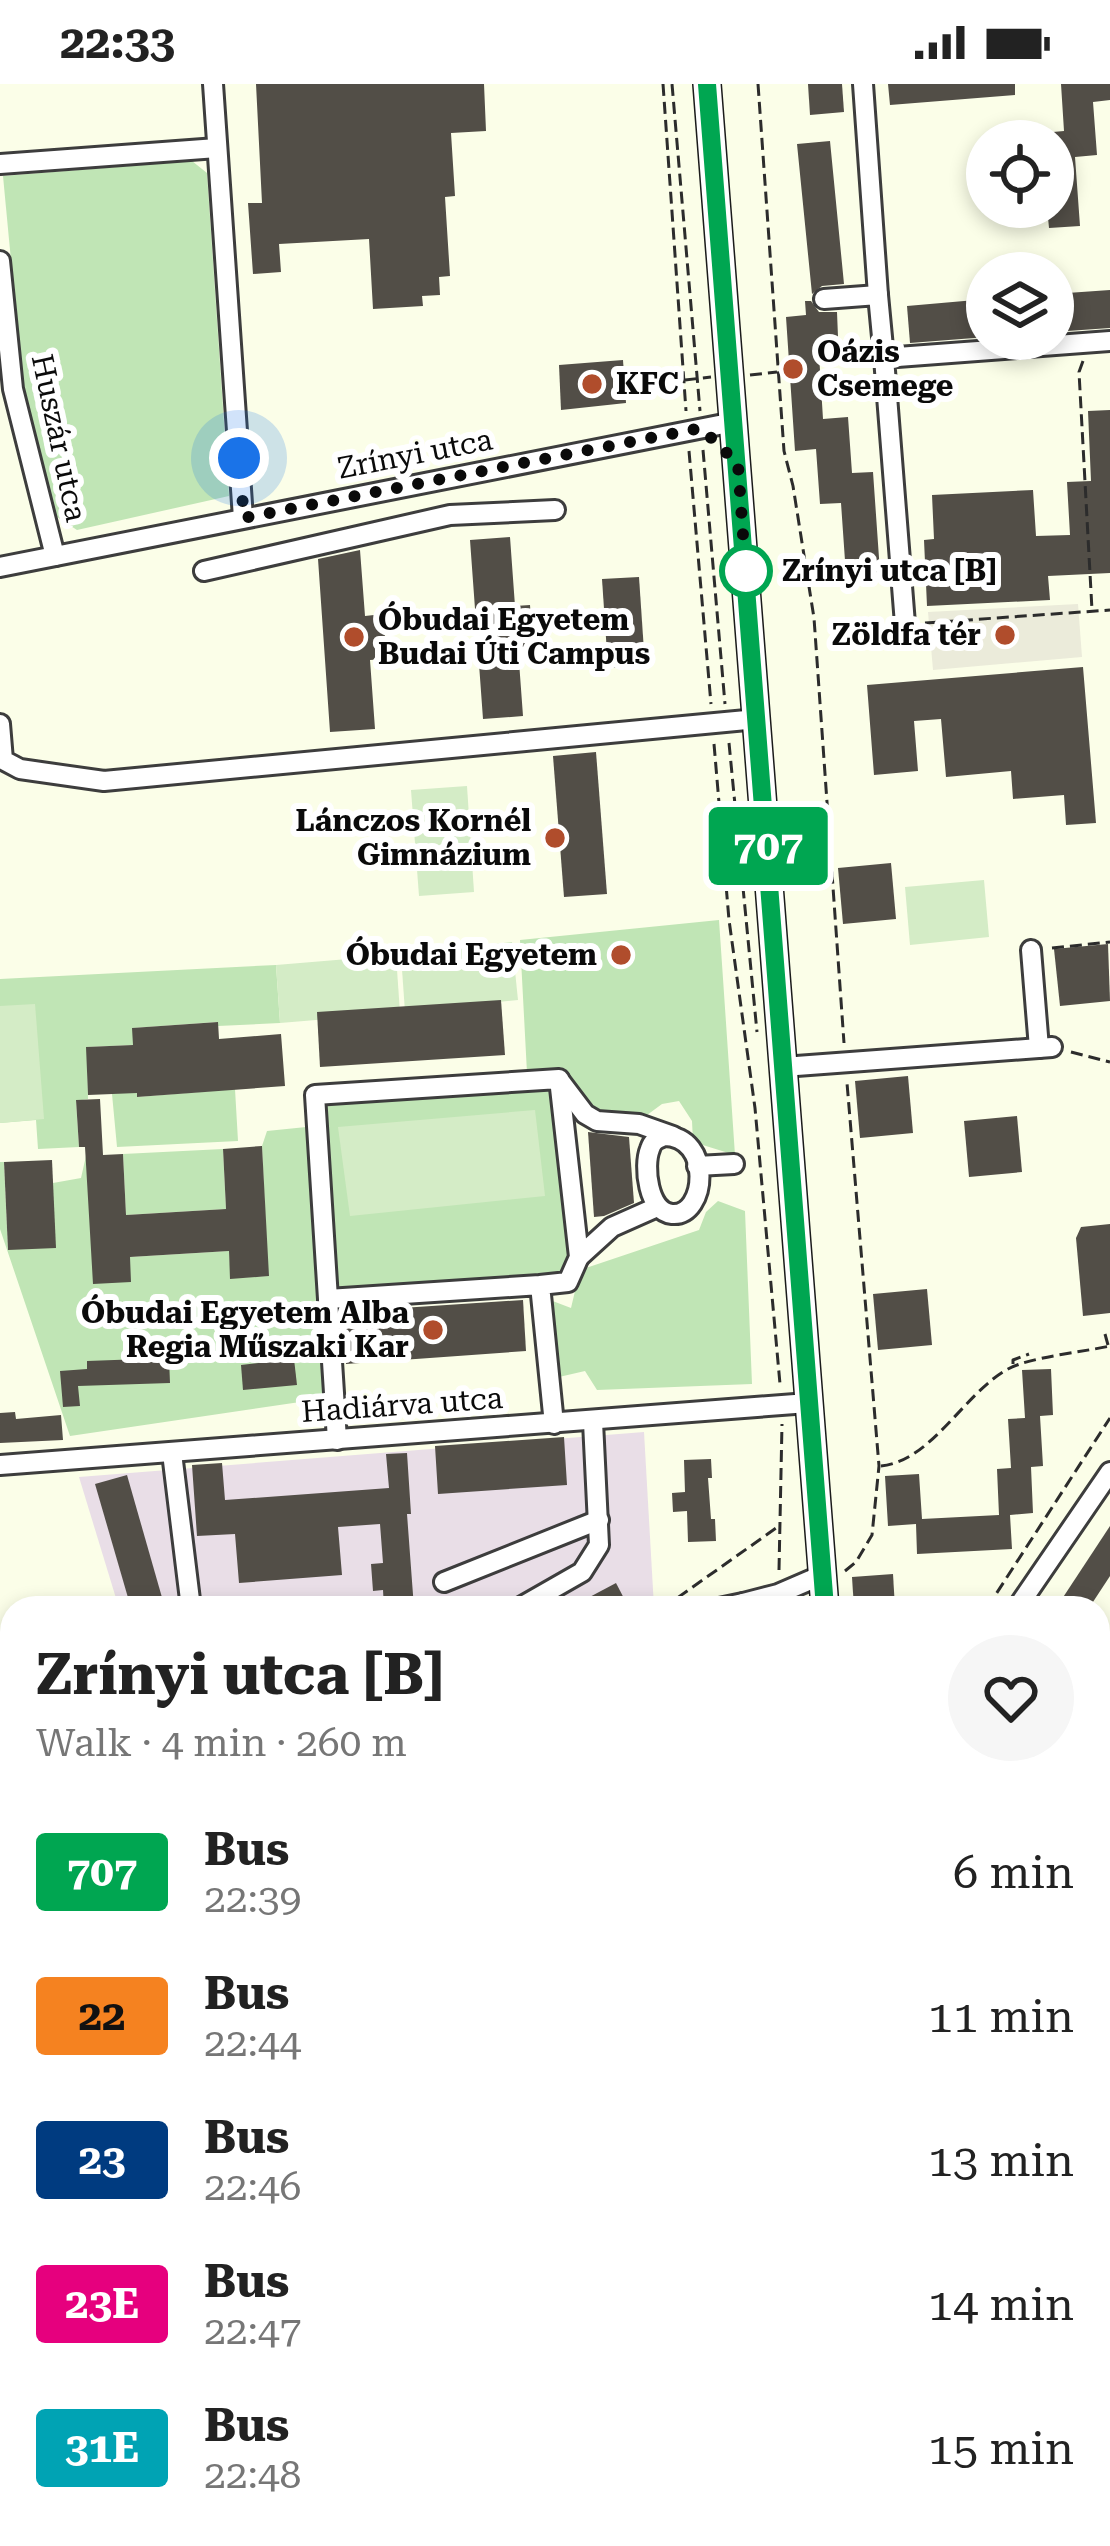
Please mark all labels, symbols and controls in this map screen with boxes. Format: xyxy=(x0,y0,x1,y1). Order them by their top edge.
text: 22:33 xyxy=(60,16,175,69)
map controls xyxy=(966,120,1074,360)
button: locate xyxy=(966,120,1074,228)
button: layers xyxy=(966,252,1074,360)
place label: Oázis Csemege xyxy=(817,334,953,403)
street label: Huszár utca xyxy=(25,351,94,525)
marker: Oázis Csemege xyxy=(780,356,806,382)
place label: KFC xyxy=(616,366,679,401)
marker: KFC xyxy=(579,371,605,397)
street label: Zrínyi utca xyxy=(334,421,495,486)
your location xyxy=(209,428,269,488)
marker: Zrínyi utca [B] xyxy=(721,546,771,596)
place label: Zrínyi utca [B] xyxy=(782,553,996,588)
place label: Óbudai Egyetem Budai Úti Campus xyxy=(378,601,650,671)
place label: Zöldfa tér xyxy=(832,617,981,652)
marker: Zöldfa tér xyxy=(992,622,1018,648)
marker: Óbudai Egyetem Budai Úti Campus xyxy=(341,624,367,650)
place label: Lánczos Kornél Gimnázium xyxy=(295,803,531,872)
line badge: 707 xyxy=(699,807,837,885)
text: 707 xyxy=(733,821,803,870)
marker: Lánczos Kornél Gimnázium xyxy=(542,825,568,851)
place label: Óbudai Egyetem xyxy=(346,936,597,972)
marker: Óbudai Egyetem xyxy=(608,942,634,968)
place label: Óbudai Egyetem Alba Regia Műszaki Kar xyxy=(81,1294,409,1364)
marker: Óbudai Egyetem Alba Regia Műszaki Kar xyxy=(420,1317,446,1343)
street label: Hadiárva utca xyxy=(300,1380,504,1429)
button: heart xyxy=(948,1635,1074,1761)
text: Zrínyi utca [B] xyxy=(36,1641,443,1708)
text: Walk · 4 min · 260 m xyxy=(36,1720,407,1766)
text: Bus xyxy=(204,1823,289,1876)
text: 6 min xyxy=(953,1846,1074,1899)
text: 707 xyxy=(67,1847,137,1896)
text: 22:39 xyxy=(204,1876,301,1922)
text: Bus xyxy=(204,1967,289,2020)
text: 11 min xyxy=(928,1990,1074,2043)
text: 22 xyxy=(78,1991,126,2040)
text: 22:44 xyxy=(204,2020,301,2066)
text: Bus xyxy=(204,2111,289,2164)
text: 13 min xyxy=(928,2134,1074,2187)
text: 23 xyxy=(78,2135,126,2184)
text: 22:46 xyxy=(204,2164,301,2210)
text: Bus xyxy=(204,2255,289,2308)
text: 14 min xyxy=(928,2278,1074,2331)
text: 23E xyxy=(65,2279,139,2328)
text: 22:47 xyxy=(204,2308,301,2354)
text: Bus xyxy=(204,2399,289,2452)
text: 15 min xyxy=(928,2422,1074,2475)
text: 31E xyxy=(65,2423,139,2472)
text: 22:48 xyxy=(204,2452,301,2498)

